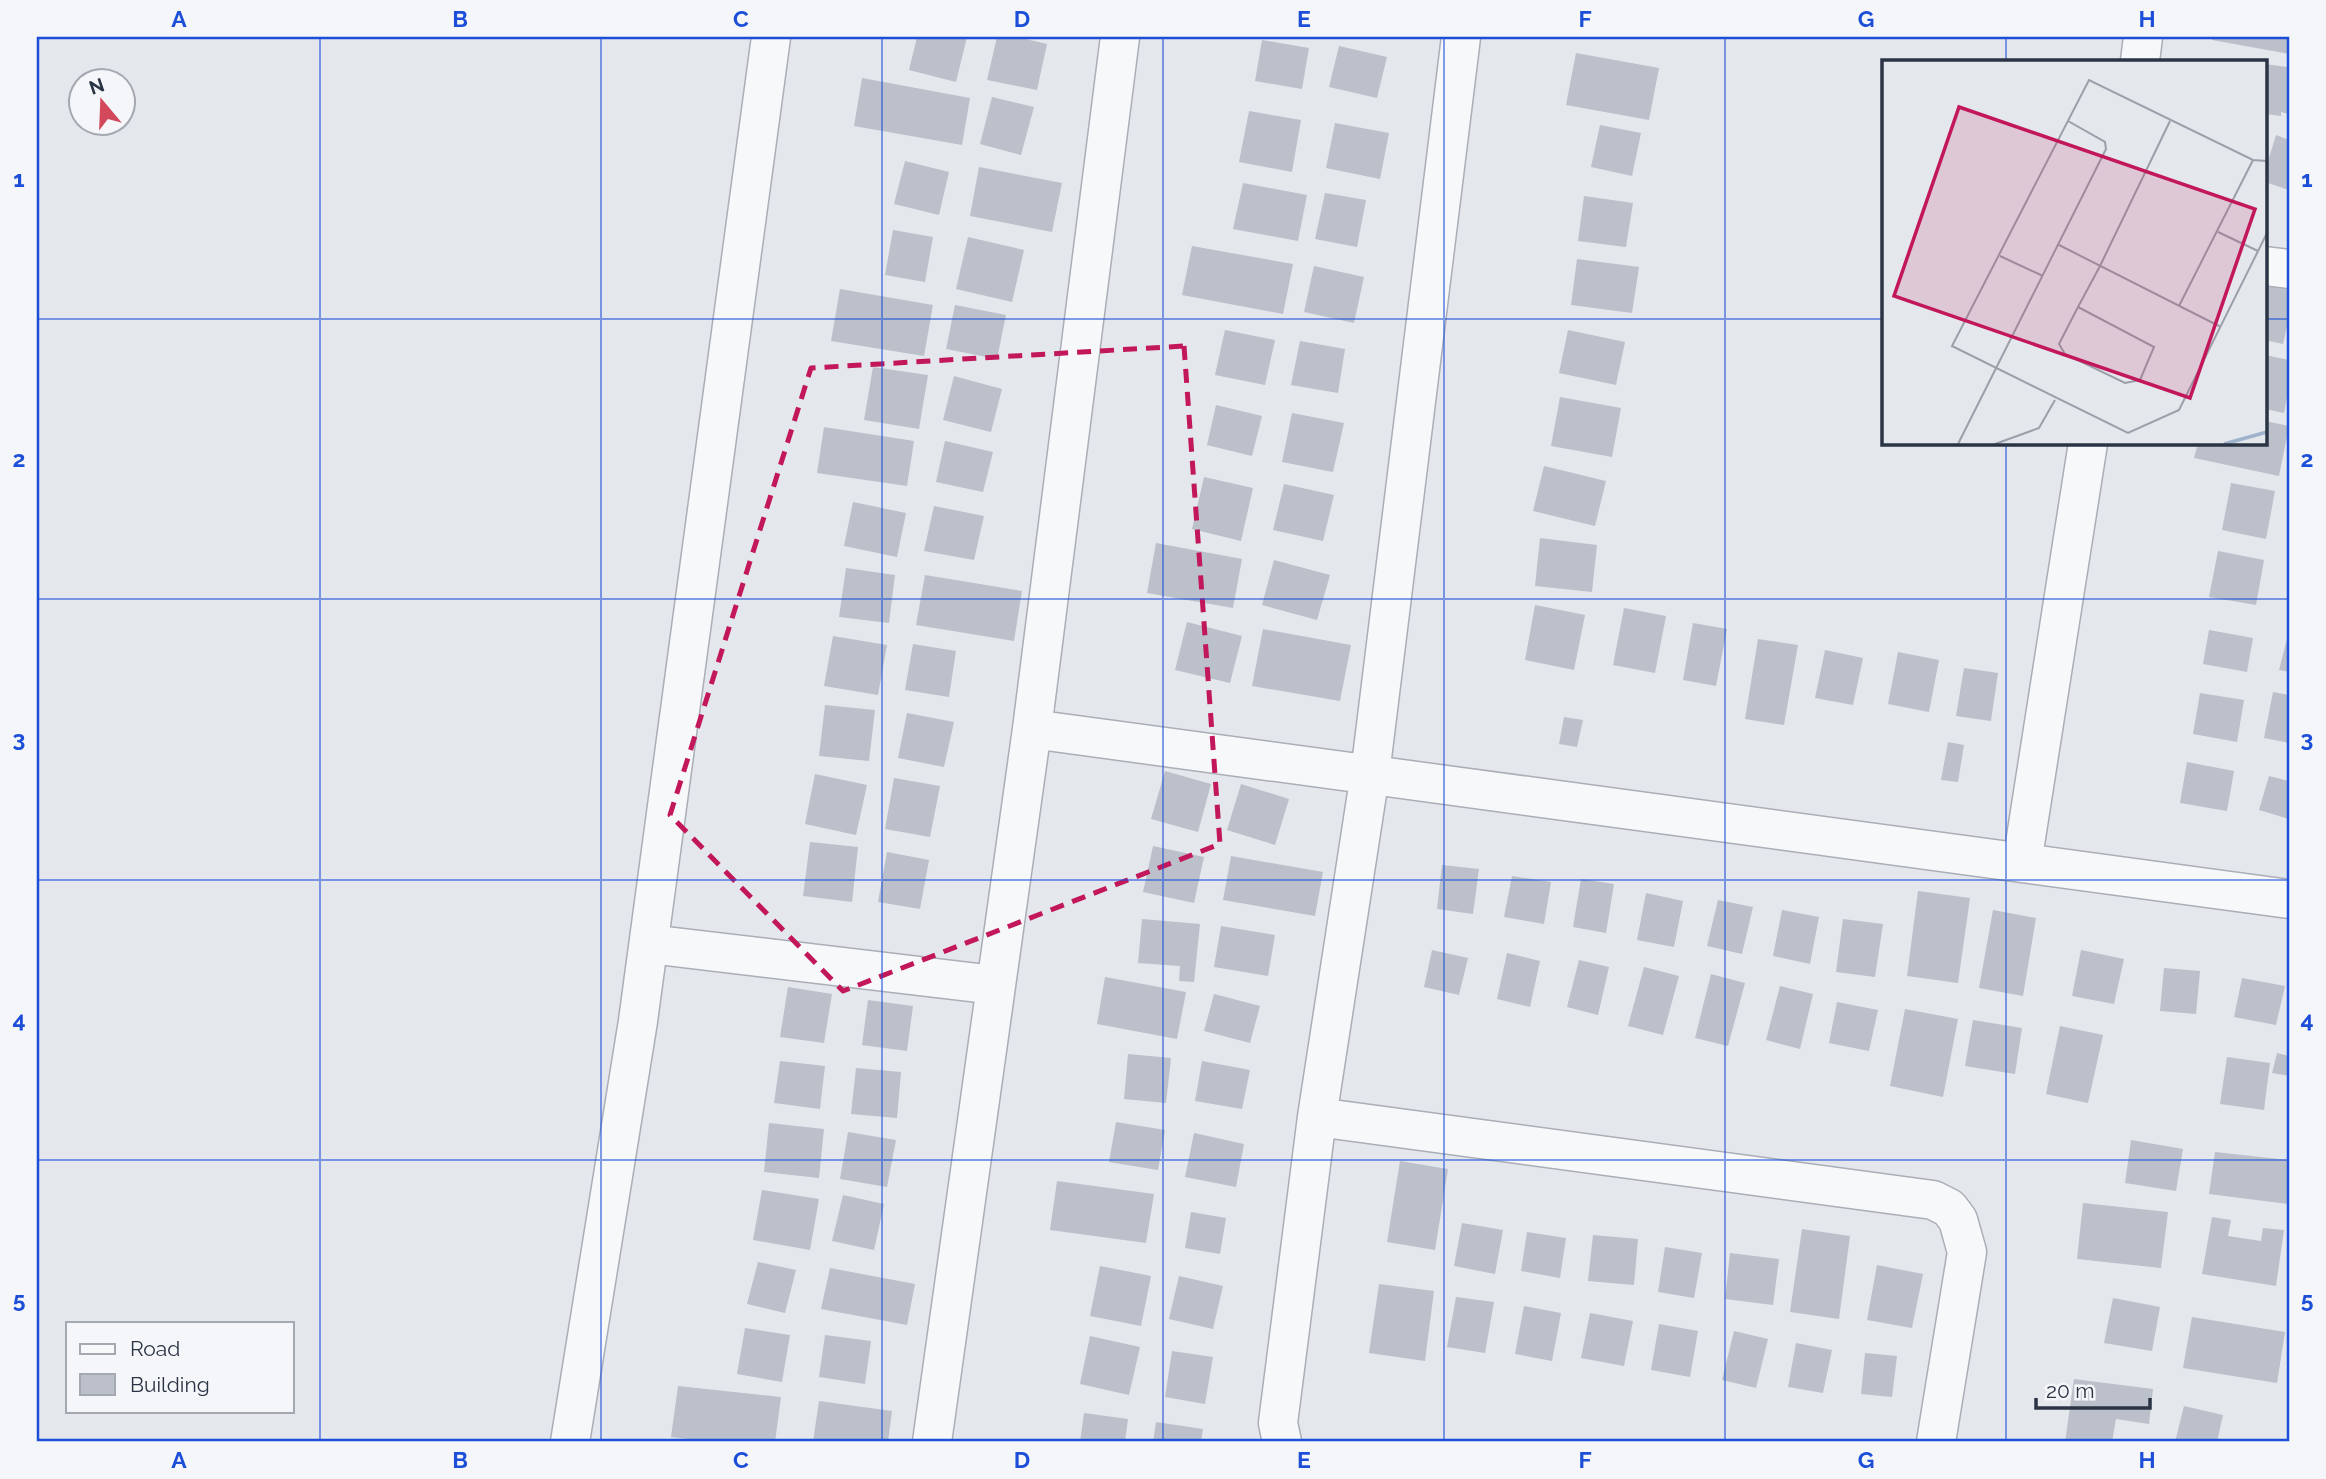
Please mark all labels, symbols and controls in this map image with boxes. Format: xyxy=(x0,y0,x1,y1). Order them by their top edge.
text: A xyxy=(171,5,187,32)
text: B xyxy=(452,5,468,32)
text: C xyxy=(733,5,749,32)
text: D xyxy=(1014,5,1030,32)
text: E xyxy=(1297,5,1311,32)
text: F xyxy=(1578,5,1592,32)
text: G xyxy=(1858,5,1874,32)
text: H xyxy=(2138,5,2156,32)
inset map xyxy=(1882,60,2266,444)
north arrow xyxy=(66,66,136,136)
text: N xyxy=(86,73,107,99)
text: 1 xyxy=(13,165,25,192)
text: 1 xyxy=(2301,165,2313,192)
text: 2 xyxy=(13,445,25,472)
text: 2 xyxy=(2301,445,2313,472)
text: 3 xyxy=(13,725,25,752)
text: 3 xyxy=(2301,725,2313,752)
text: 4 xyxy=(12,1006,26,1033)
text: 4 xyxy=(2300,1006,2314,1033)
text: 5 xyxy=(13,1286,26,1313)
text: 5 xyxy=(2301,1286,2314,1313)
legend xyxy=(66,1322,294,1412)
text: Road xyxy=(130,1336,180,1361)
scale bar xyxy=(2036,1367,2149,1411)
text: Building xyxy=(130,1372,210,1397)
text: 20 m xyxy=(2046,1378,2094,1403)
text: A xyxy=(171,1446,187,1473)
text: B xyxy=(452,1446,468,1473)
text: C xyxy=(733,1446,749,1473)
text: D xyxy=(1014,1446,1030,1473)
text: E xyxy=(1297,1446,1311,1473)
text: F xyxy=(1578,1446,1592,1473)
text: G xyxy=(1858,1446,1874,1473)
text: H xyxy=(2138,1446,2156,1473)

